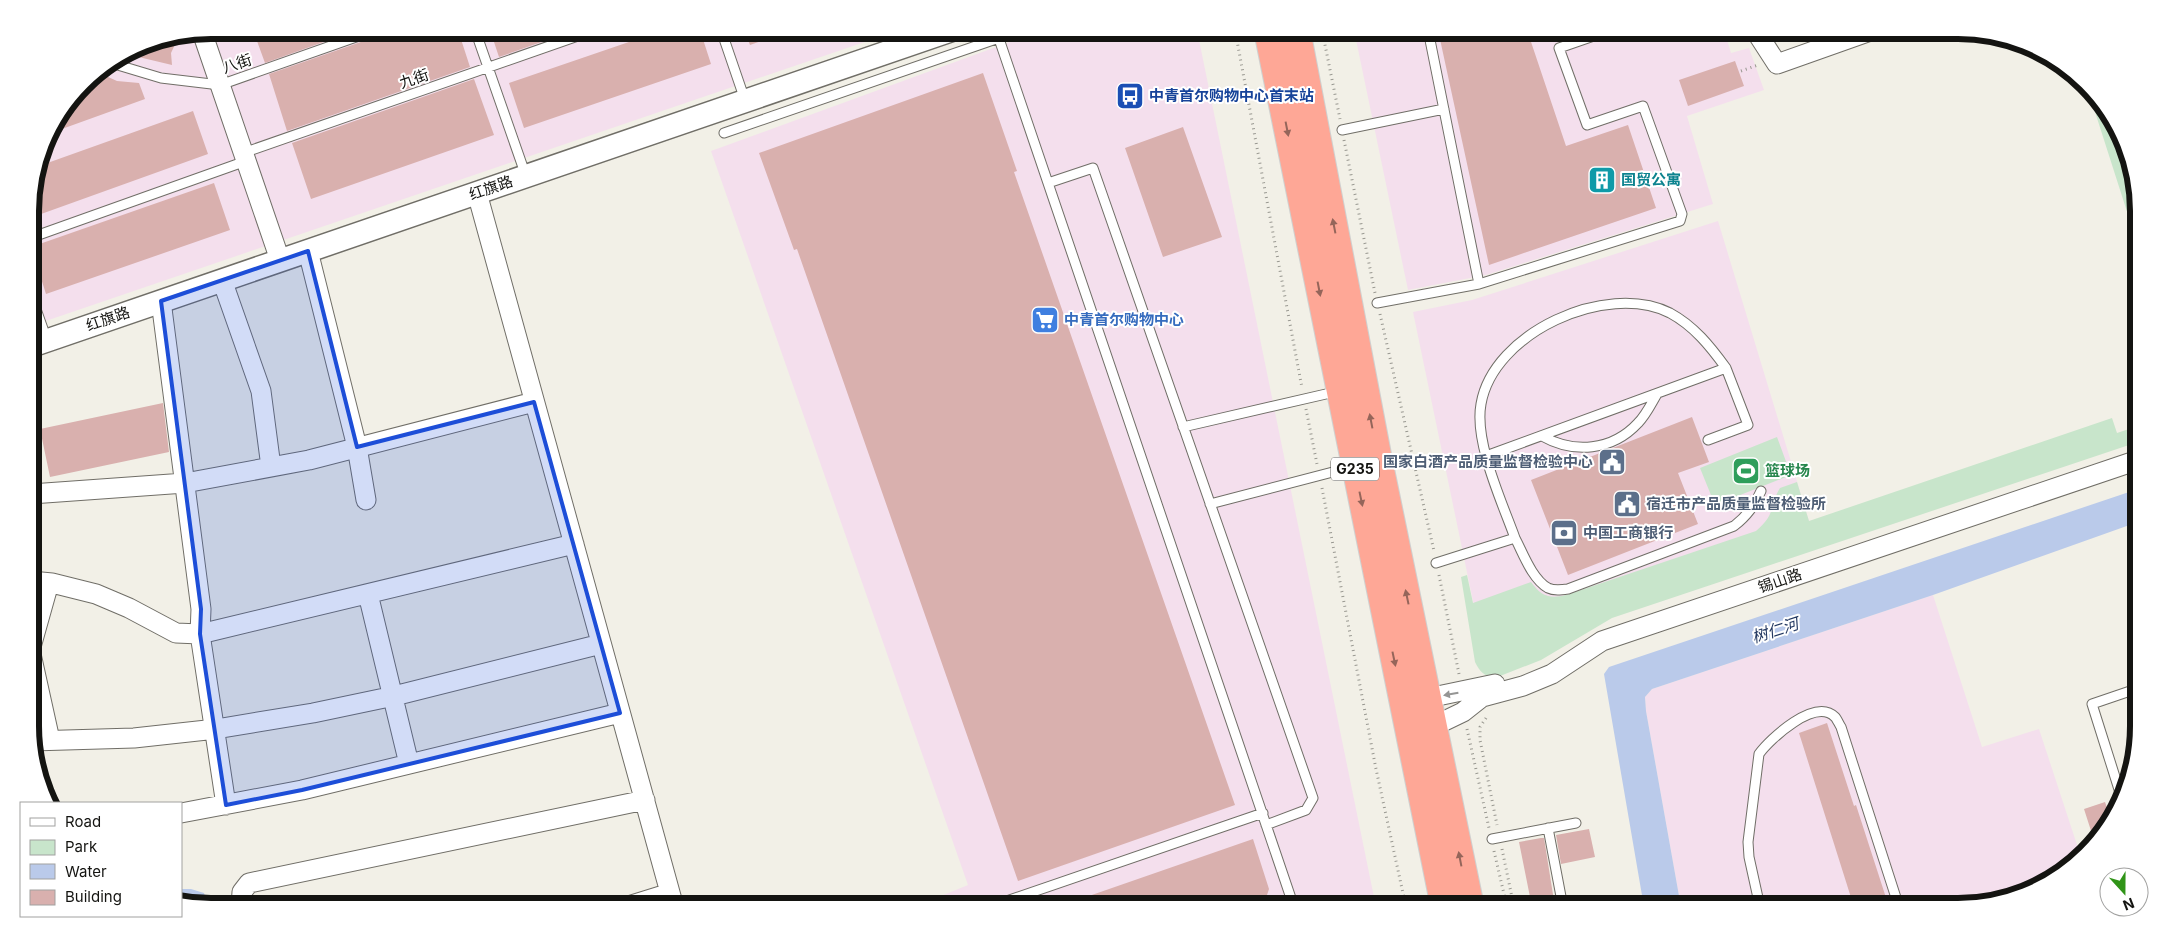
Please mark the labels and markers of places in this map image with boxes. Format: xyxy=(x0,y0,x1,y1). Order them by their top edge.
bus stop icon: 中青首尔购物中心首末站 xyxy=(1115,81,1145,111)
place label: 中青首尔购物中心首末站 xyxy=(1149,86,1314,105)
building icon: 国贸公寓 xyxy=(1587,165,1617,195)
place label: 国贸公寓 xyxy=(1621,170,1681,189)
supermarket icon: 中青首尔购物中心 xyxy=(1030,305,1060,335)
place label: 中青首尔购物中心 xyxy=(1064,310,1184,329)
public building icon: 国家白酒产品质量监督检验中心 xyxy=(1597,447,1627,477)
place label: 国家白酒产品质量监督检验中心 xyxy=(1383,452,1593,471)
sports icon: 篮球场 xyxy=(1731,456,1761,486)
place label: 篮球场 xyxy=(1765,461,1810,480)
public building icon: 宿迁市产品质量监督检验所 xyxy=(1612,489,1642,519)
place label: 宿迁市产品质量监督检验所 xyxy=(1646,494,1826,513)
bank icon: 中国工商银行 xyxy=(1549,518,1579,548)
place label: 中国工商银行 xyxy=(1583,523,1673,542)

